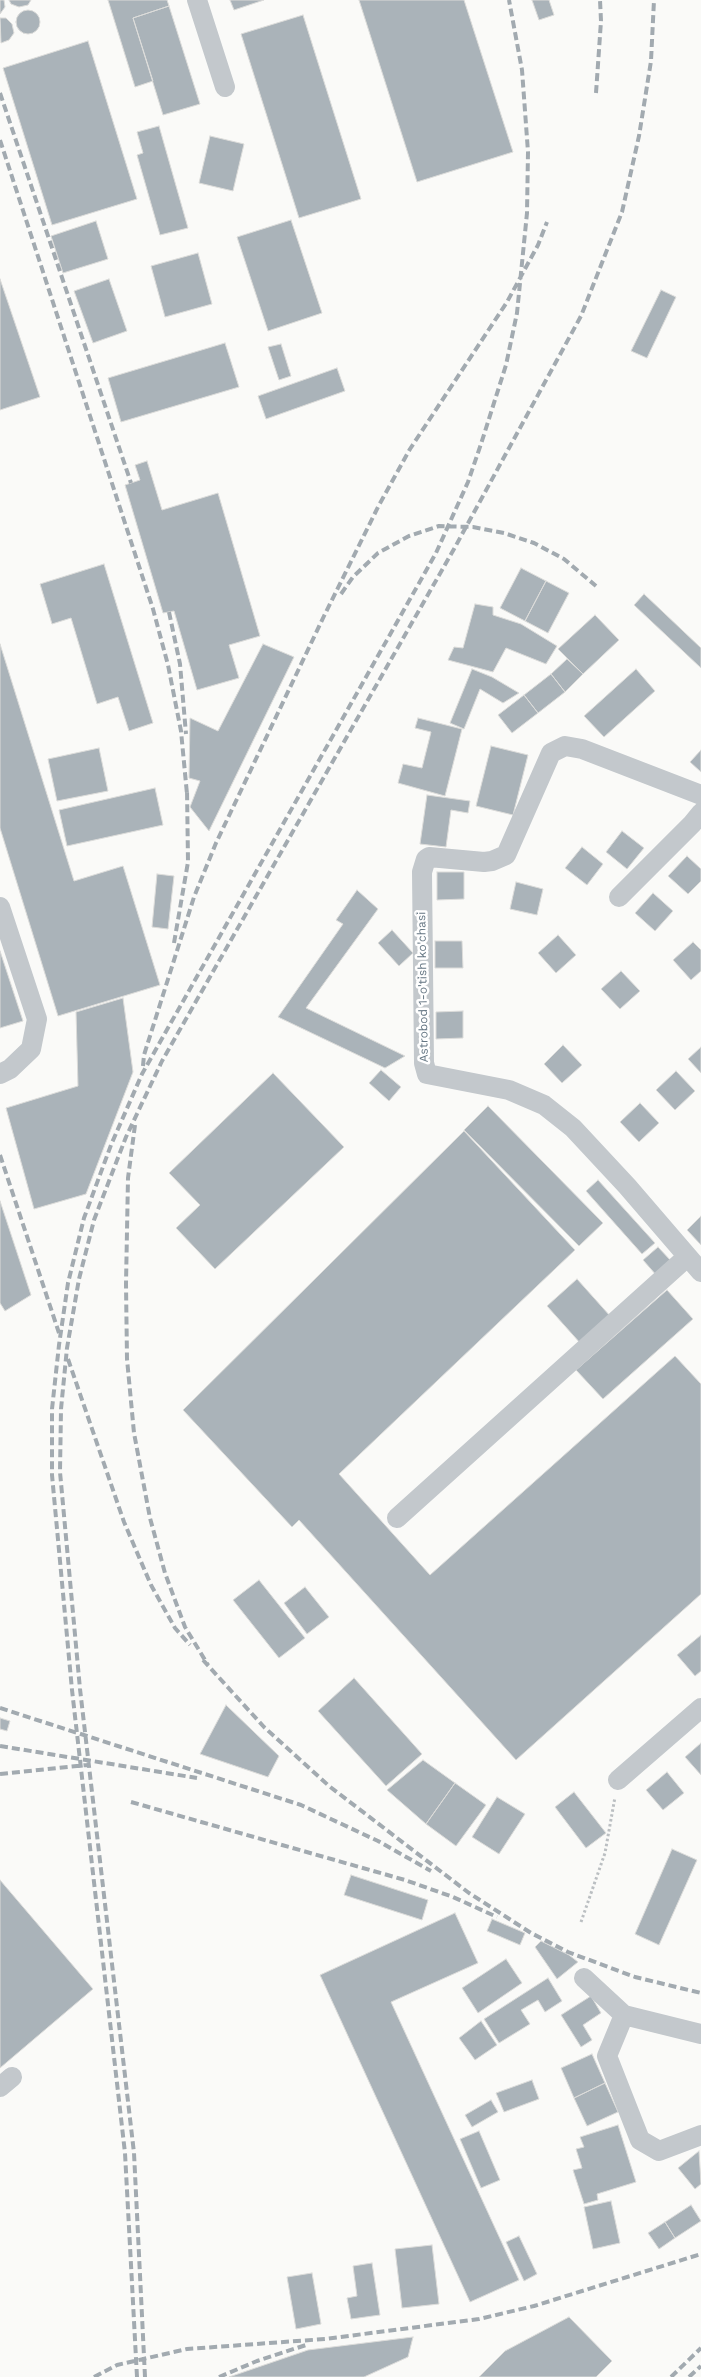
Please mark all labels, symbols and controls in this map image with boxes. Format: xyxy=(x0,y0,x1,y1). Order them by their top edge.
street label: Astrobod 1-o'tish ko'chasi xyxy=(414,912,432,1062)

